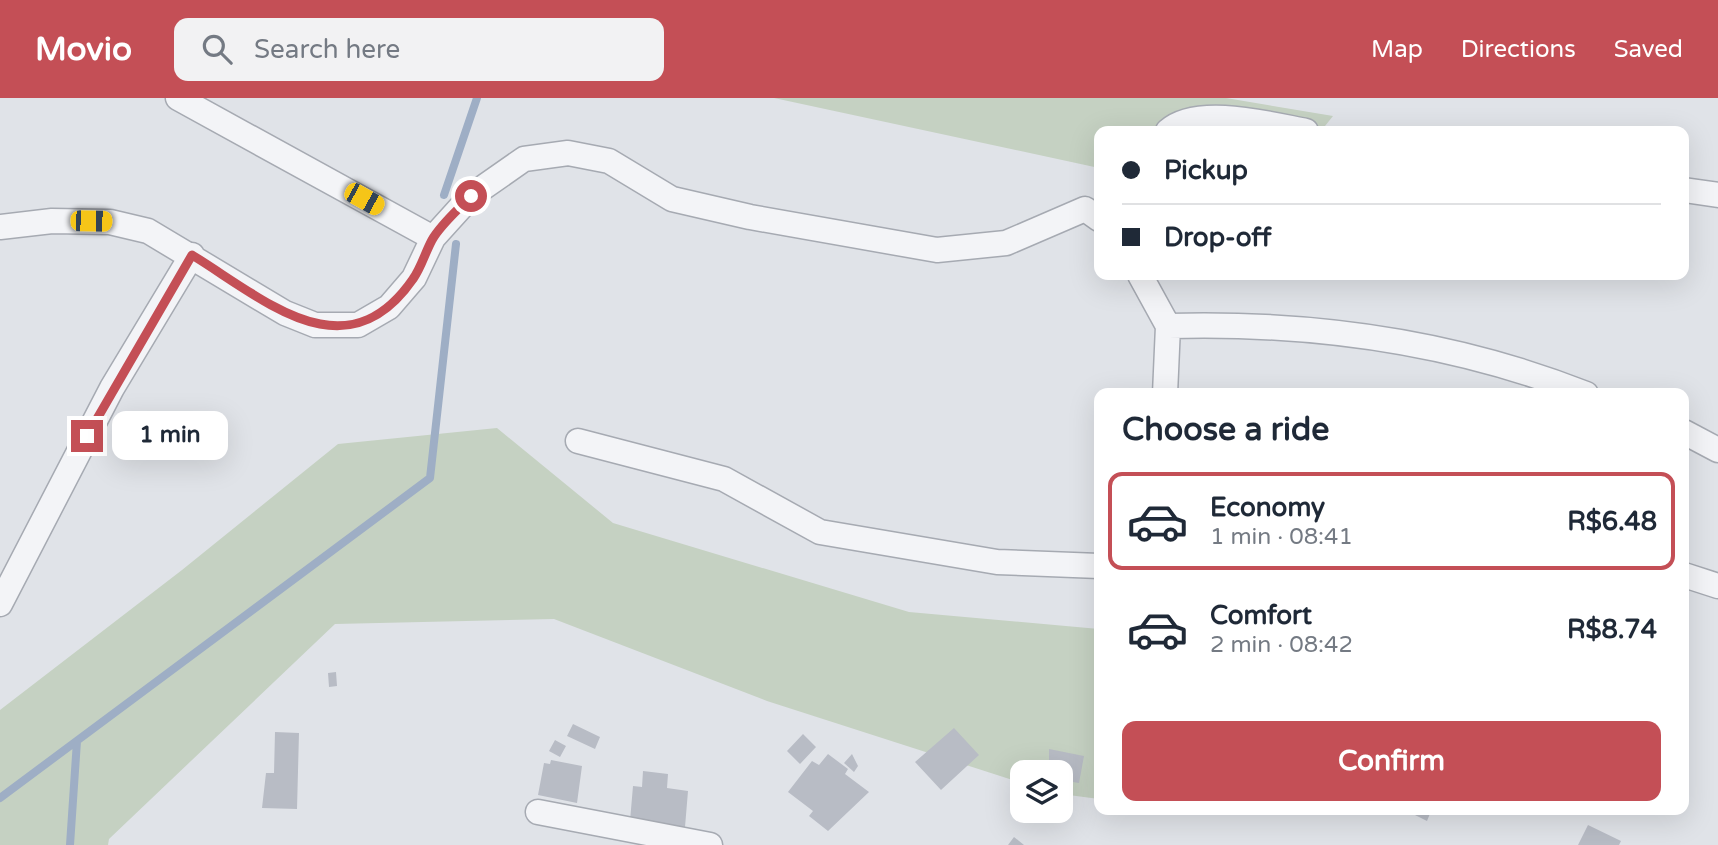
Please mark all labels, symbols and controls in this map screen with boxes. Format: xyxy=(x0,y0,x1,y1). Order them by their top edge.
search box xyxy=(174,18,664,81)
text: Movio xyxy=(35,30,132,69)
icon: search xyxy=(198,30,236,68)
text: Search here xyxy=(254,34,400,65)
text: Map xyxy=(1371,35,1423,64)
text: Directions xyxy=(1461,35,1576,64)
text: Saved xyxy=(1614,35,1683,64)
text: Pickup xyxy=(1164,155,1248,186)
car xyxy=(341,180,388,218)
route start xyxy=(455,180,487,212)
car xyxy=(70,210,113,232)
text: Drop-off xyxy=(1164,222,1271,253)
text: Choose a ride xyxy=(1122,411,1329,449)
callout: 1 min xyxy=(112,412,227,460)
route end xyxy=(71,420,103,452)
text: 1 min xyxy=(139,421,201,449)
icon: car xyxy=(1126,490,1189,553)
text: Economy xyxy=(1210,492,1325,523)
text: R$6.48 xyxy=(1567,506,1657,537)
text: 1 min · 08:41 xyxy=(1210,523,1353,551)
icon: car xyxy=(1126,598,1189,661)
text: Comfort xyxy=(1210,600,1312,631)
text: R$8.74 xyxy=(1567,614,1657,645)
text: 2 min · 08:42 xyxy=(1210,631,1353,659)
button: Confirm xyxy=(1122,721,1661,801)
map controls xyxy=(1010,760,1073,823)
button: layers xyxy=(1010,760,1073,823)

